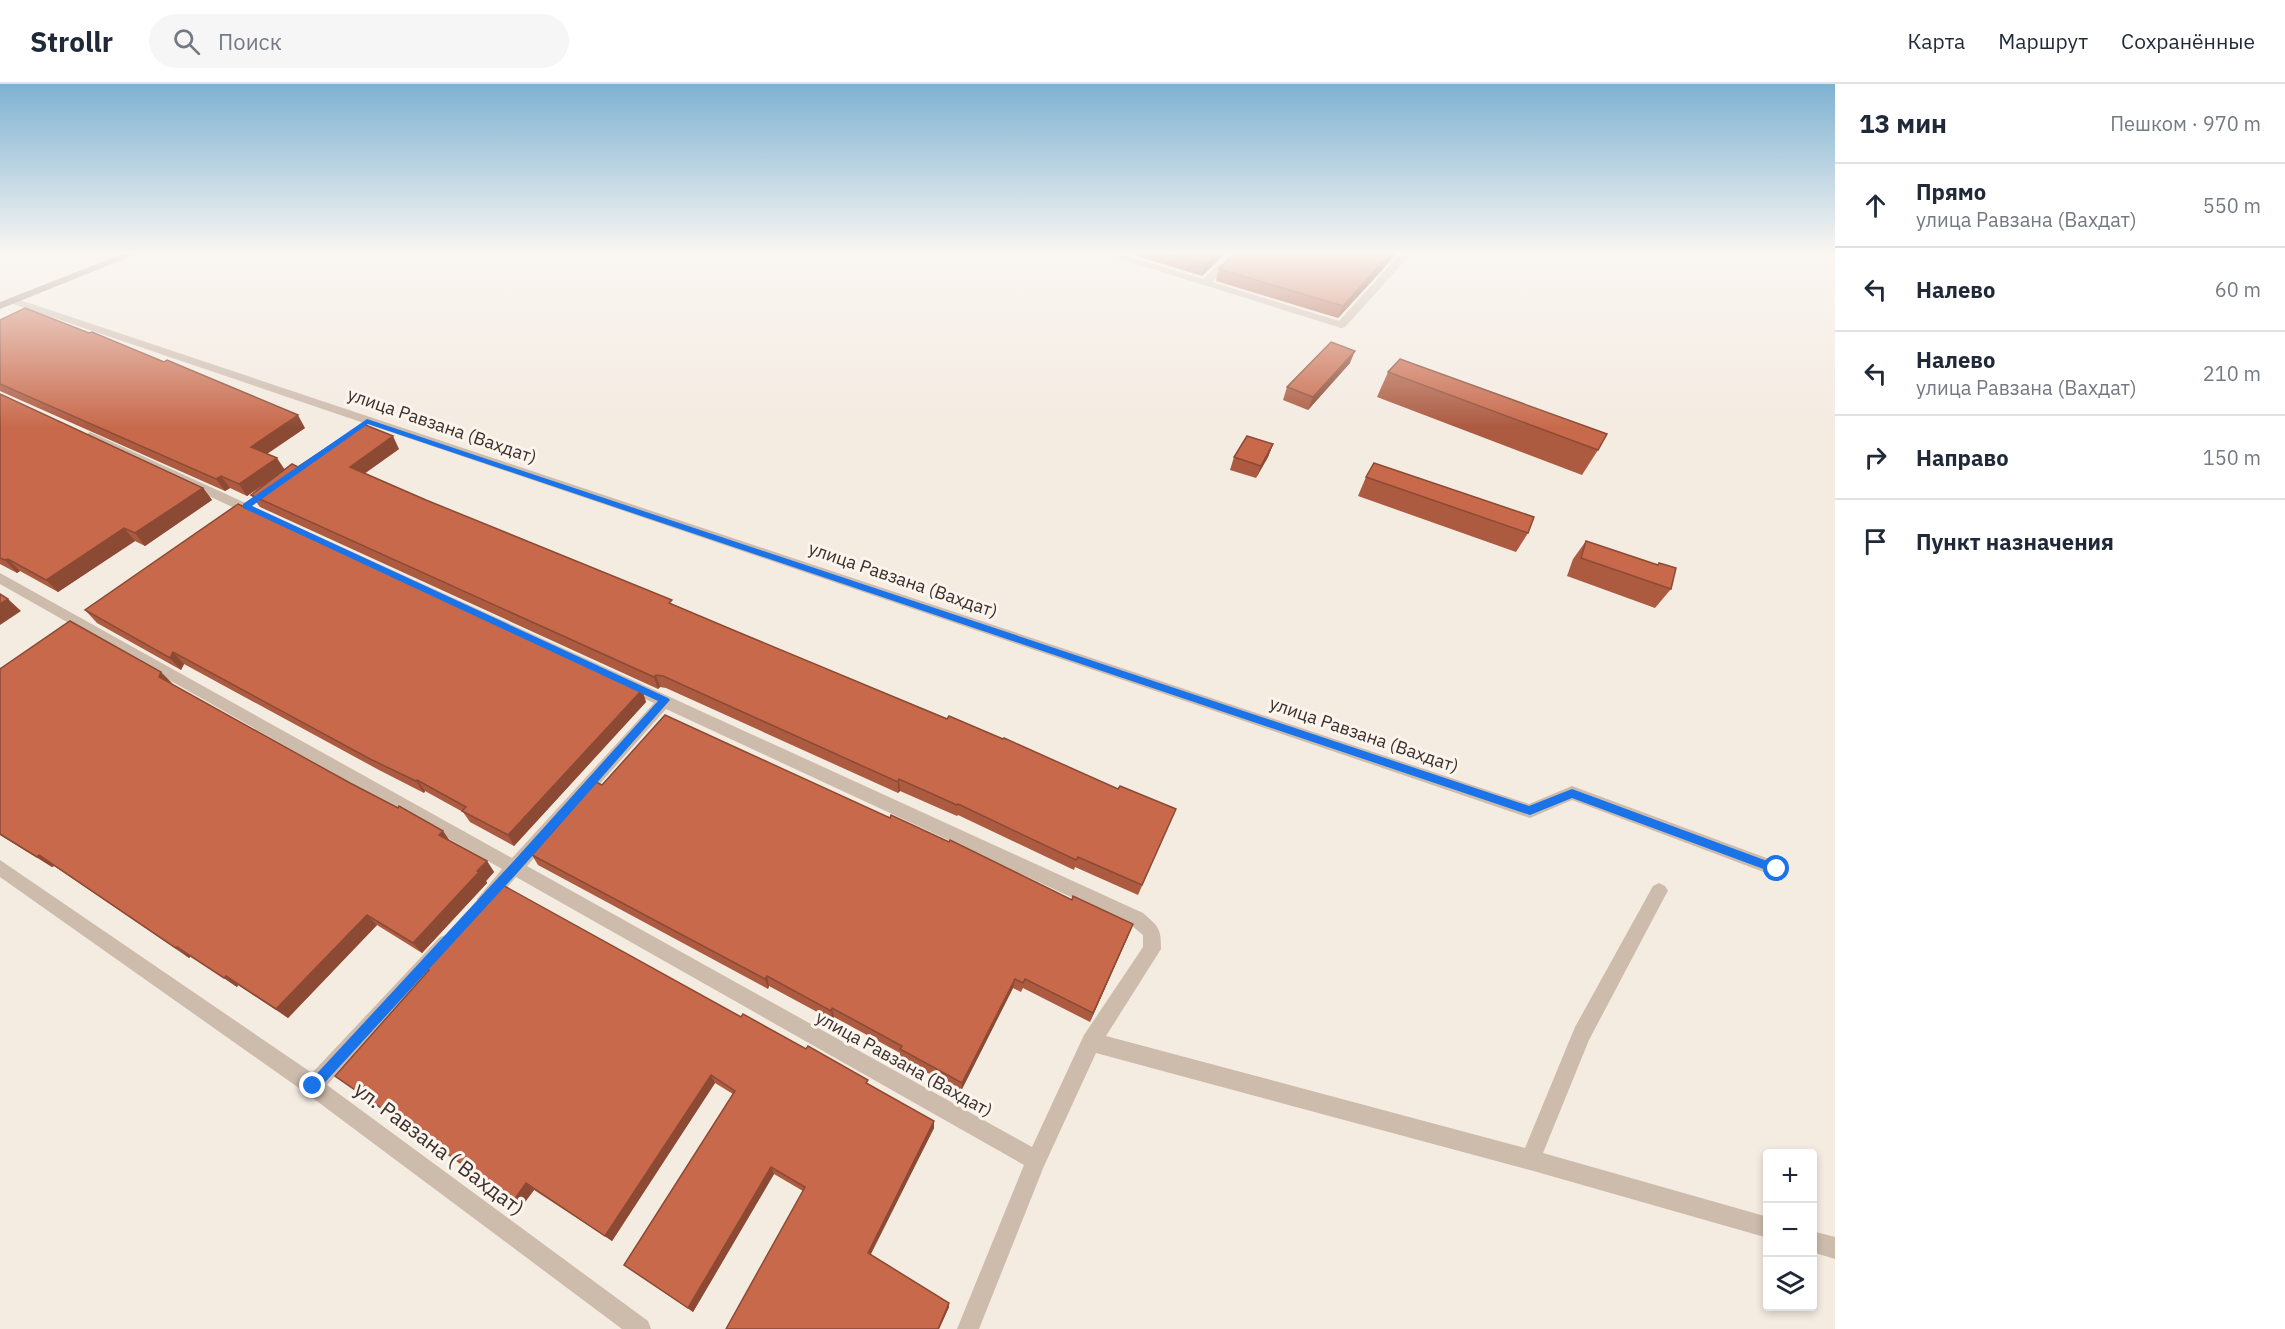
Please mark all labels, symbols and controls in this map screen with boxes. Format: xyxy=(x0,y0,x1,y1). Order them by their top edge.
search box xyxy=(149,14,569,68)
text: Strollr xyxy=(30,23,113,60)
icon: search xyxy=(170,25,203,58)
text: Поиск xyxy=(218,27,282,56)
text: Карта xyxy=(1907,27,1965,55)
text: Маршрут xyxy=(1998,27,2088,55)
text: Сохранённые xyxy=(2121,27,2255,55)
text: 13 мин xyxy=(1859,106,1947,140)
text: Пешком · 970 m xyxy=(2110,110,2261,137)
text: Прямо xyxy=(1916,177,1986,206)
icon: ahead xyxy=(1859,189,1892,222)
text: 550 m xyxy=(2203,192,2261,219)
text: улица Равзана (Вахдат) xyxy=(1916,206,2137,233)
icon: left xyxy=(1859,273,1892,306)
text: Налево xyxy=(1916,275,1995,304)
text: 60 m xyxy=(2215,276,2261,303)
text: Налево xyxy=(1916,345,1995,374)
icon: left xyxy=(1859,357,1892,390)
text: 210 m xyxy=(2203,360,2261,387)
text: улица Равзана (Вахдат) xyxy=(1916,374,2137,401)
street label: улица Равзана (Вахдат) xyxy=(345,382,540,469)
icon: right xyxy=(1859,441,1892,474)
text: Направо xyxy=(1916,443,2009,472)
text: 150 m xyxy=(2203,444,2261,471)
icon: arrive xyxy=(1859,525,1892,558)
text: Пункт назначения xyxy=(1916,527,2114,556)
street label: улица Равзана (Вахдат) xyxy=(806,536,1001,623)
street label: улица Равзана (Вахдат) xyxy=(1267,691,1462,778)
route start xyxy=(1763,855,1789,881)
street label: улица Равзана (Вахдат) xyxy=(812,1005,997,1122)
route end xyxy=(299,1072,325,1098)
street label: ул. Равзана ( Вахдат) xyxy=(349,1075,530,1221)
map controls xyxy=(1763,1149,1817,1311)
button: + xyxy=(1763,1149,1817,1203)
button: − xyxy=(1763,1203,1817,1257)
button: layers xyxy=(1763,1257,1817,1311)

